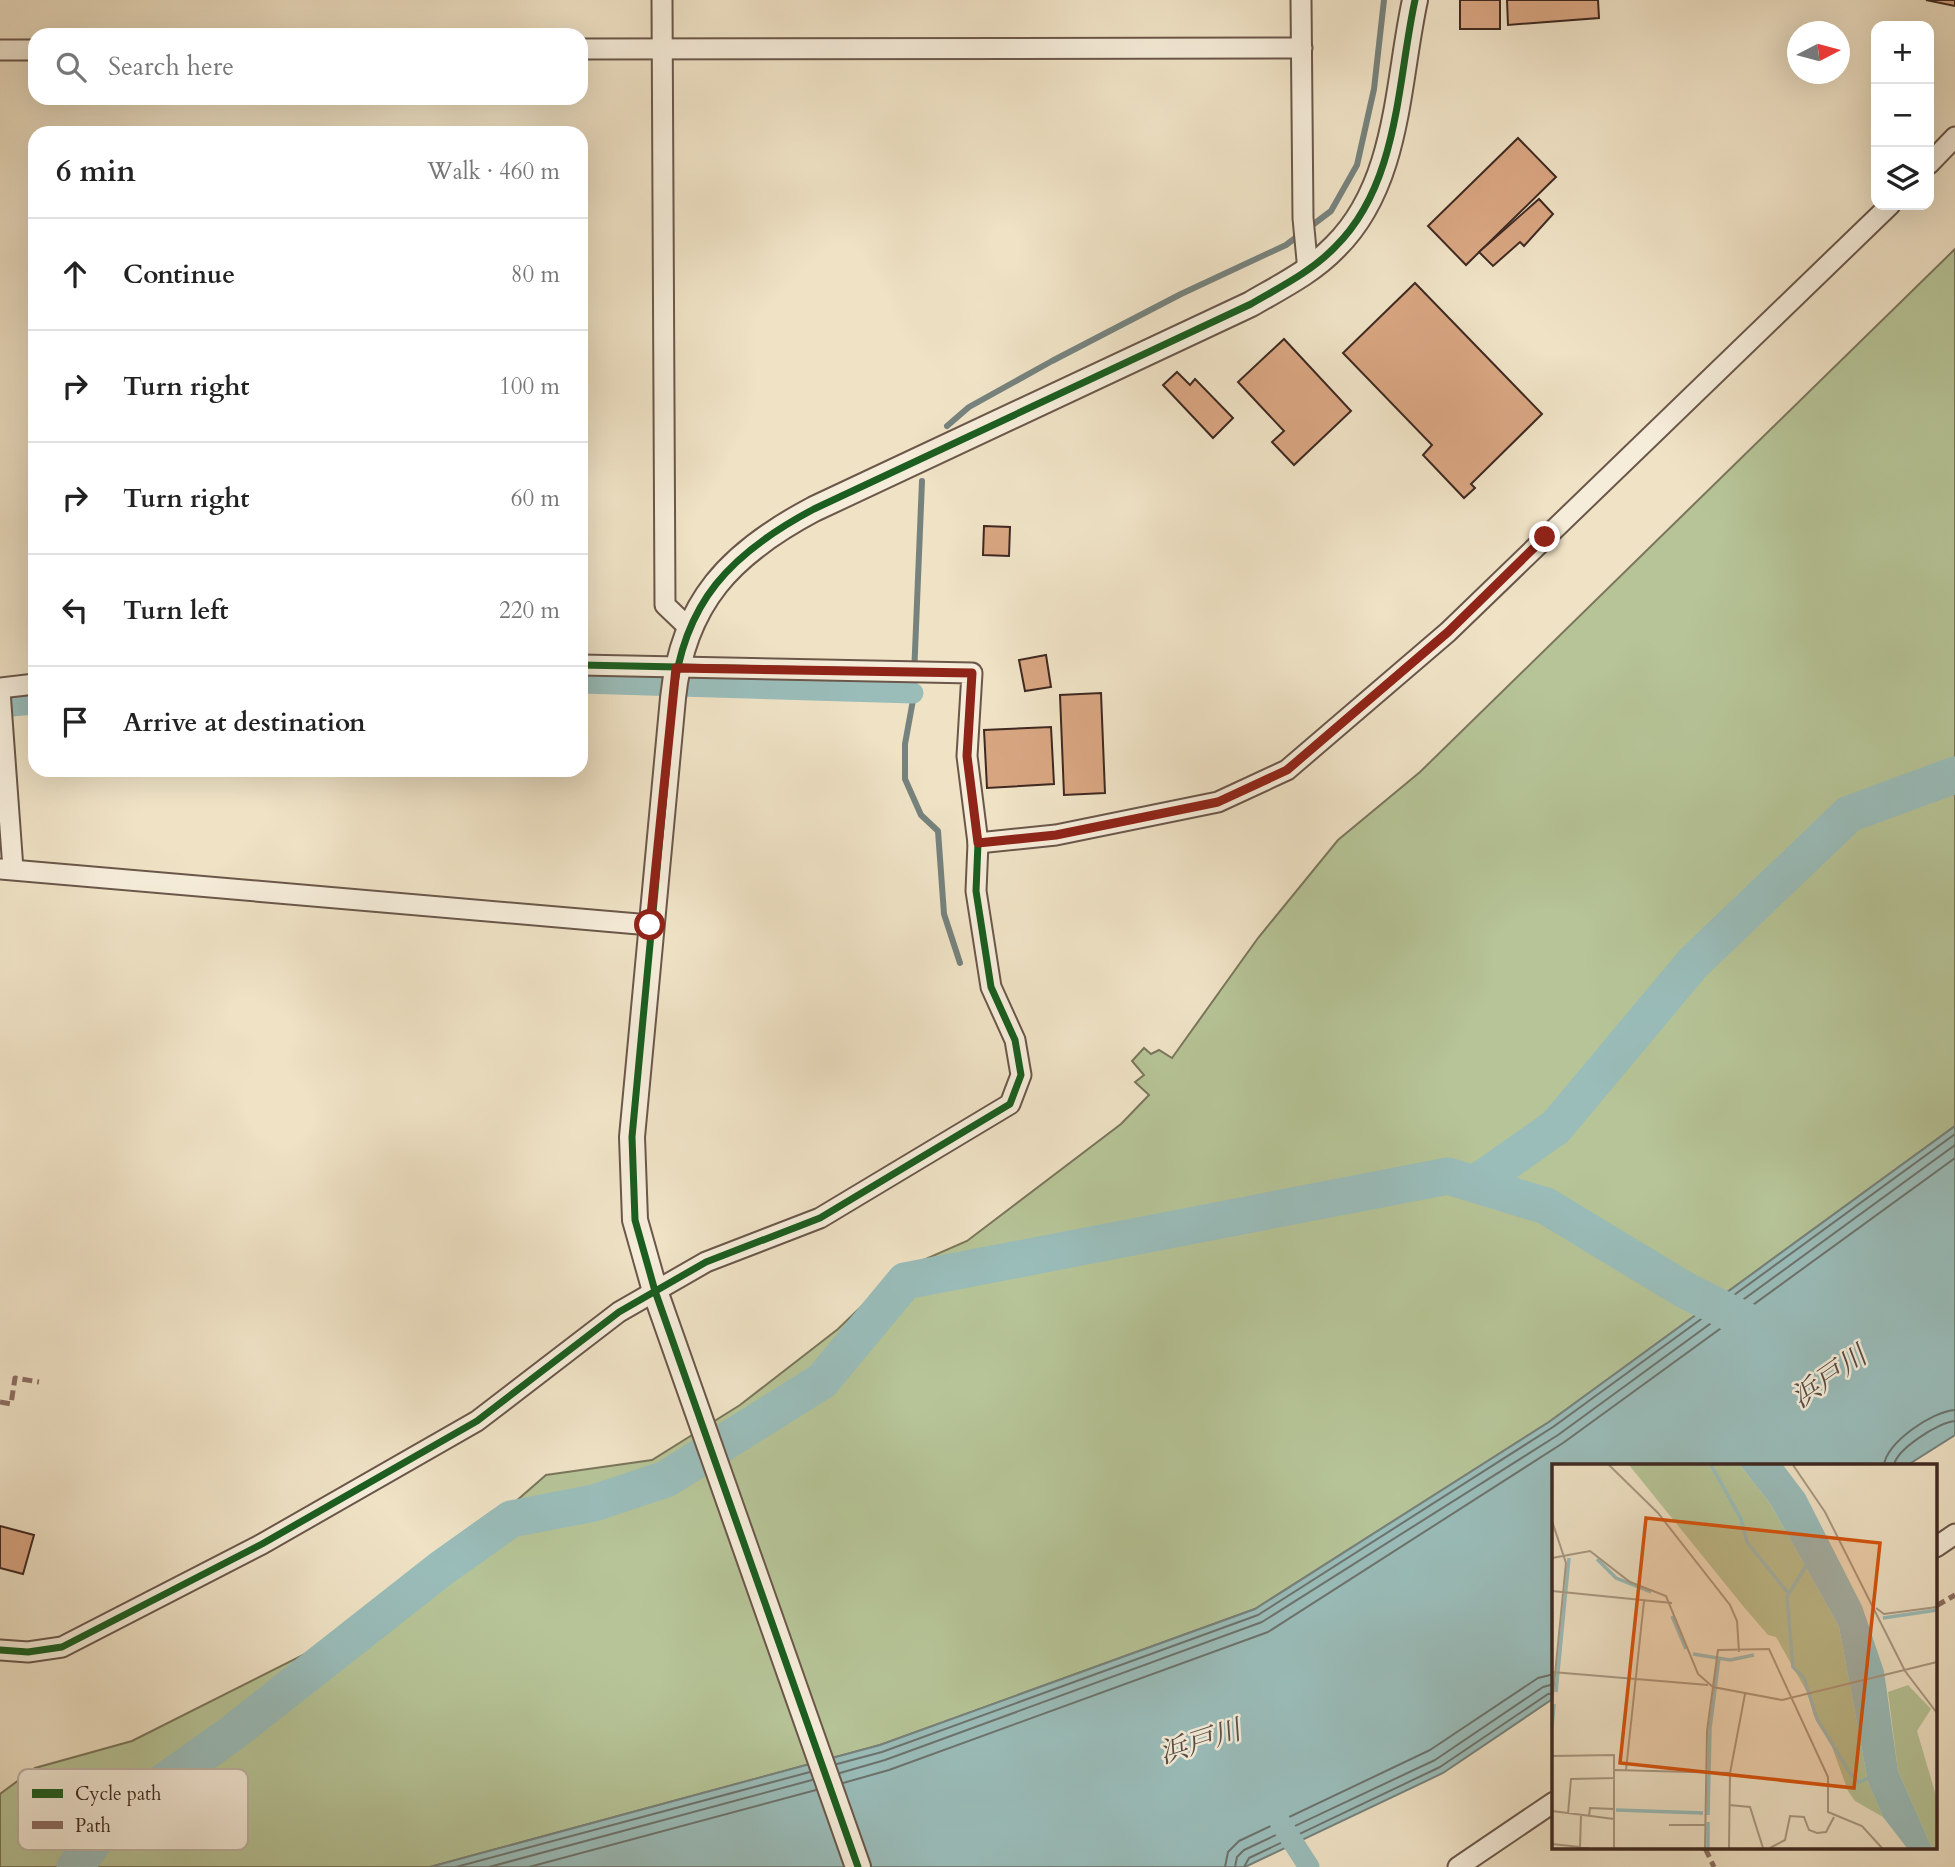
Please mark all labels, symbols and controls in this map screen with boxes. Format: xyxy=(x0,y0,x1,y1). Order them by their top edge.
north arrow xyxy=(1787,21,1850,84)
map controls xyxy=(1871,21,1934,210)
button: + xyxy=(1871,21,1934,84)
search box xyxy=(28,28,588,105)
icon: search xyxy=(52,48,90,86)
text: Search here xyxy=(108,49,234,84)
button: − xyxy=(1871,84,1934,147)
button: layers xyxy=(1871,147,1934,210)
text: 6 min xyxy=(56,151,136,192)
text: Walk · 460 m xyxy=(427,156,560,187)
icon: ahead xyxy=(56,255,94,293)
text: Continue xyxy=(123,257,235,292)
text: 80 m xyxy=(511,259,560,290)
icon: right xyxy=(56,367,94,405)
text: Turn right xyxy=(123,369,250,404)
text: 100 m xyxy=(499,371,560,402)
icon: right xyxy=(56,479,94,517)
text: Turn right xyxy=(123,481,250,516)
text: 60 m xyxy=(511,483,560,514)
route end xyxy=(1529,521,1560,552)
icon: left xyxy=(56,591,94,629)
text: Turn left xyxy=(123,593,228,628)
text: 220 m xyxy=(499,595,560,626)
icon: arrive xyxy=(56,703,94,741)
text: Arrive at destination xyxy=(123,705,366,740)
route start xyxy=(634,909,665,940)
water label: 浜戸川 xyxy=(1784,1336,1877,1417)
inset map xyxy=(1552,1464,1938,1850)
water label: 浜戸川 xyxy=(1154,1710,1249,1773)
legend xyxy=(18,1769,248,1850)
text: Cycle path xyxy=(75,1781,162,1807)
text: Path xyxy=(75,1813,111,1839)

